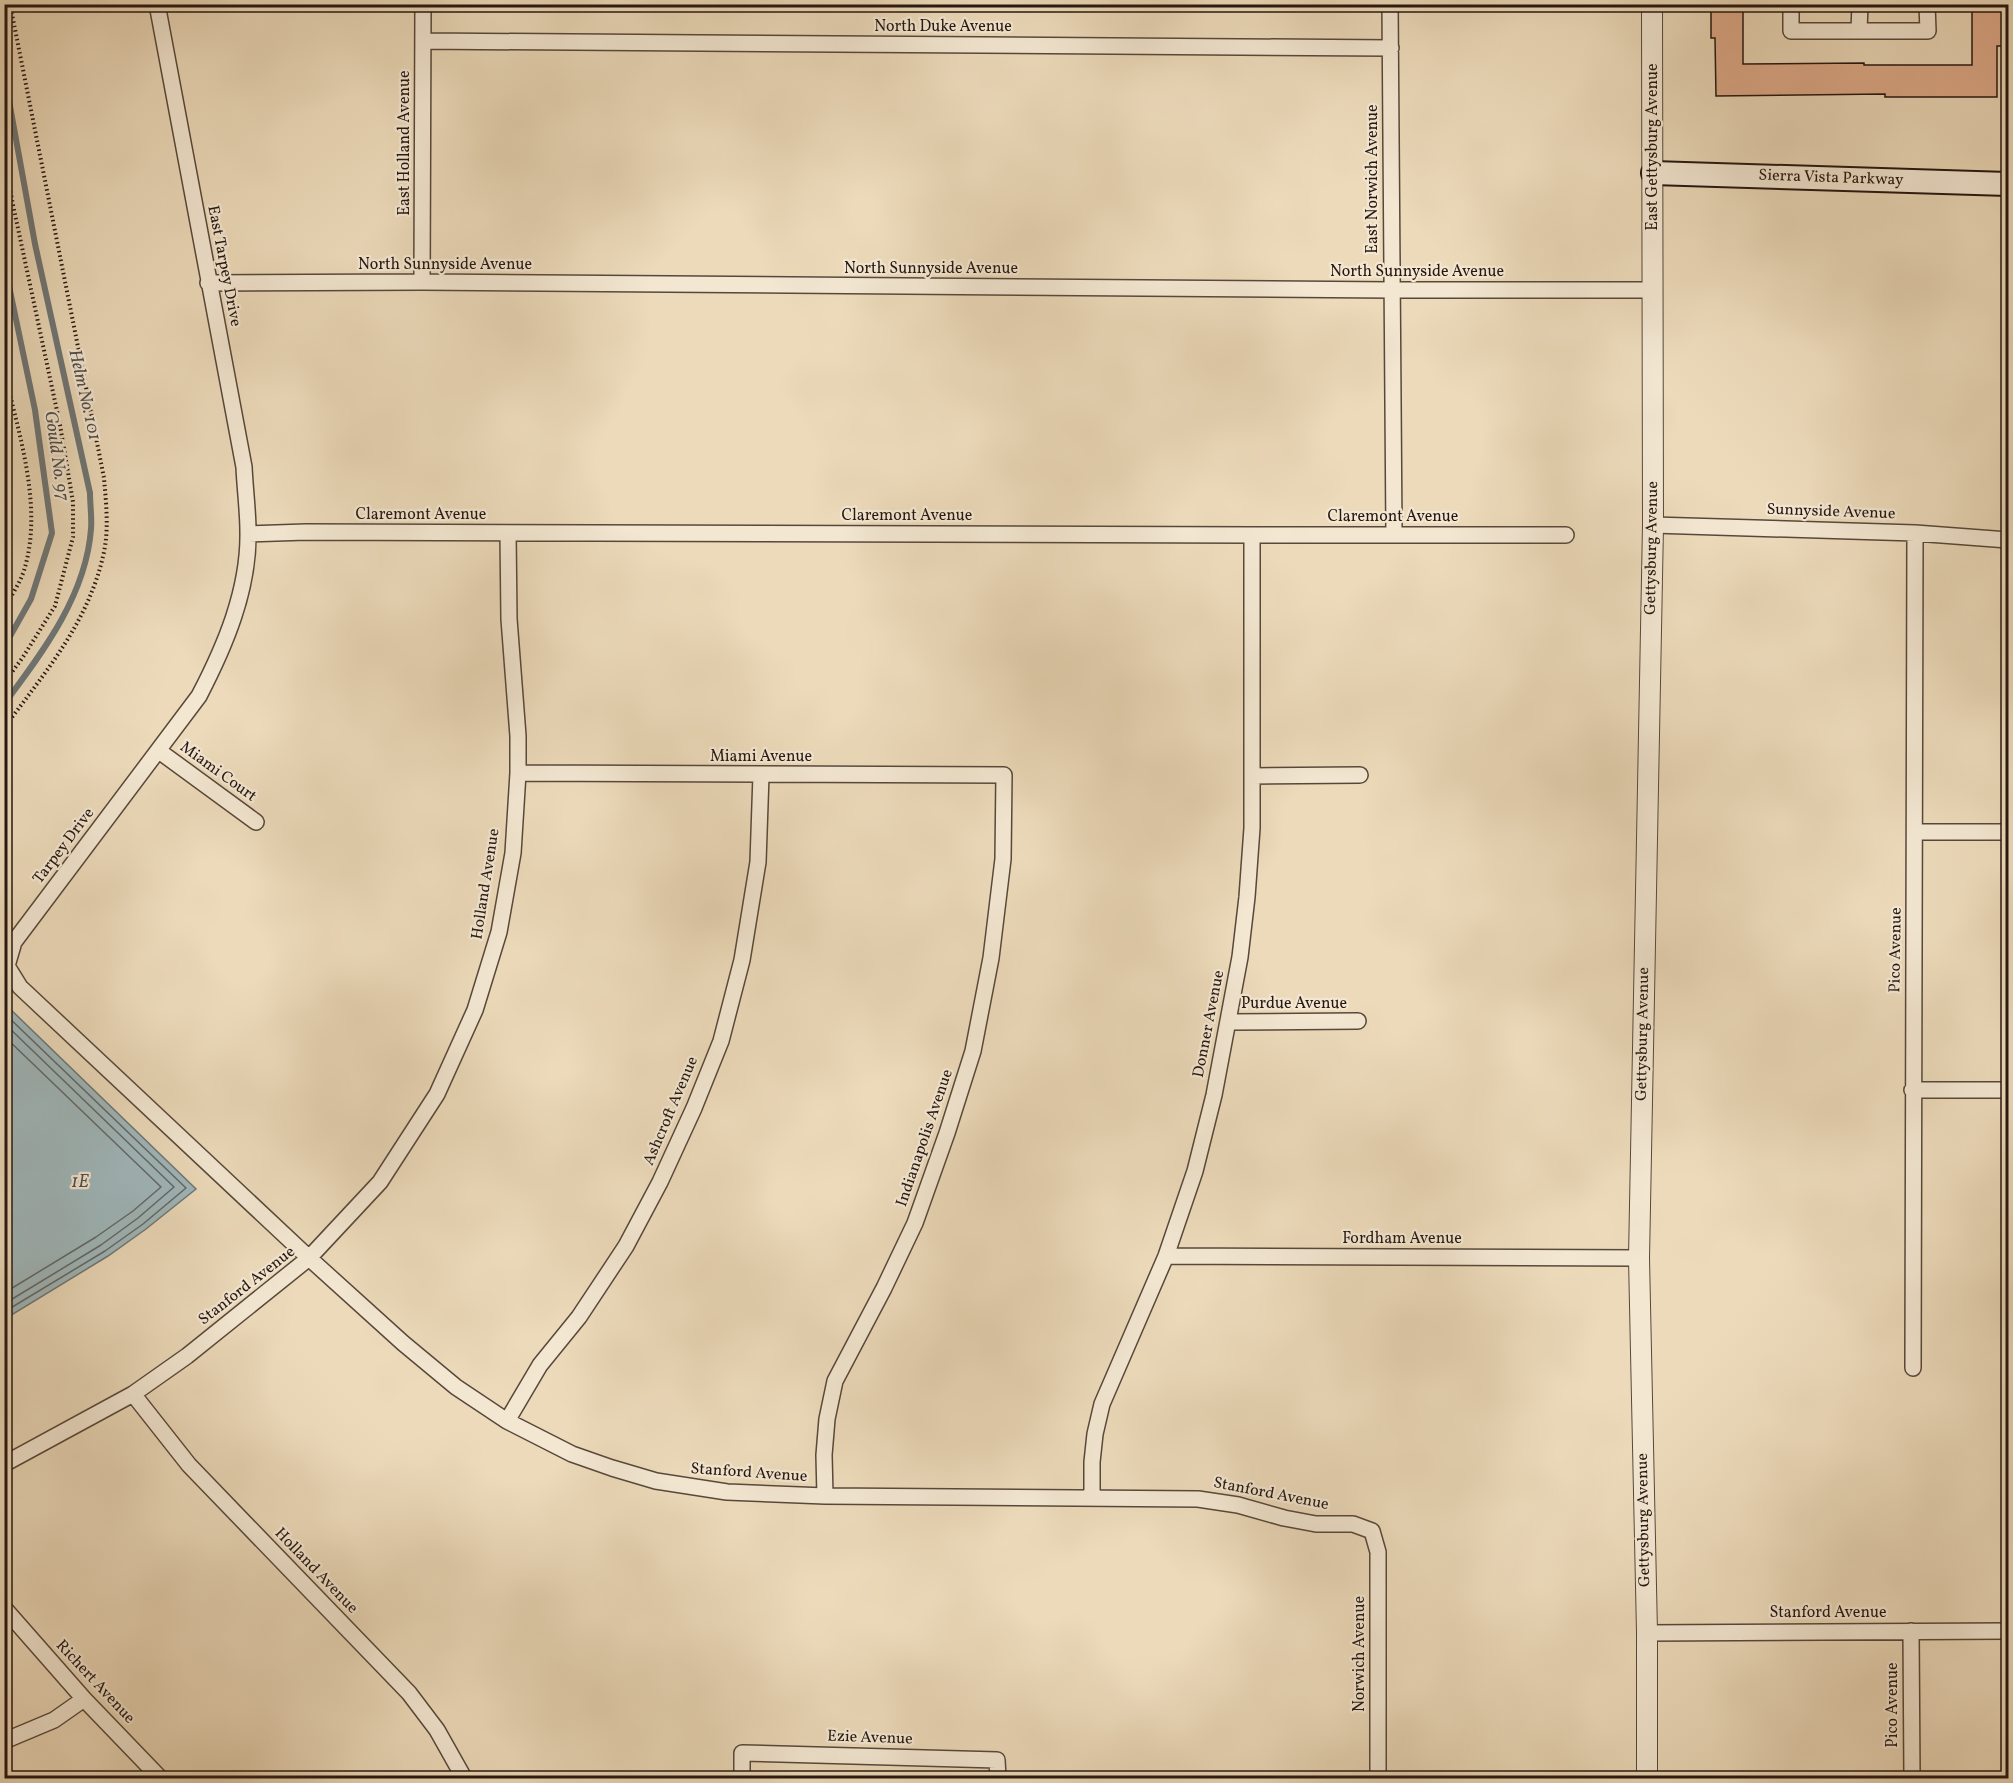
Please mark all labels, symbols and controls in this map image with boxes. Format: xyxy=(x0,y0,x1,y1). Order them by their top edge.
street label: North Duke Avenue xyxy=(874,16,1012,38)
street label: East Gettysburg Avenue xyxy=(1642,63,1664,231)
street label: East Holland Avenue xyxy=(394,70,416,216)
street label: East Norwich Avenue xyxy=(1362,104,1384,254)
street label: Sierra Vista Parkway xyxy=(1758,164,1904,192)
street label: East Tarpey Drive xyxy=(201,204,247,328)
street label: North Sunnyside Avenue xyxy=(358,254,532,276)
street label: North Sunnyside Avenue xyxy=(844,258,1018,280)
street label: North Sunnyside Avenue xyxy=(1330,261,1504,283)
water label: Helm No. 101 xyxy=(61,347,107,443)
water label: Gould No. 97 xyxy=(37,409,75,503)
street label: Gettysburg Avenue xyxy=(1640,481,1664,615)
street label: Sunnyside Avenue xyxy=(1766,499,1896,525)
street label: Claremont Avenue xyxy=(356,504,486,526)
street label: Claremont Avenue xyxy=(842,505,972,527)
street label: Claremont Avenue xyxy=(1328,506,1458,528)
street label: Miami Court xyxy=(175,737,261,808)
street label: Miami Avenue xyxy=(710,746,812,768)
street label: Tarpey Drive xyxy=(28,803,100,889)
street label: Holland Avenue xyxy=(466,827,506,941)
street label: Pico Avenue xyxy=(1884,907,1908,993)
street label: Gettysburg Avenue xyxy=(1631,967,1655,1101)
street label: Donner Avenue xyxy=(1188,968,1230,1080)
street label: Purdue Avenue xyxy=(1241,993,1347,1015)
street label: Ashcroft Avenue xyxy=(638,1053,704,1169)
street label: Indianapolis Avenue xyxy=(891,1066,959,1210)
water label: 1E xyxy=(71,1170,89,1195)
street label: Fordham Avenue xyxy=(1342,1228,1462,1250)
street label: Stanford Avenue xyxy=(194,1241,300,1331)
street label: Gettysburg Avenue xyxy=(1632,1453,1656,1587)
street label: Stanford Avenue xyxy=(690,1458,808,1488)
street label: Stanford Avenue xyxy=(1211,1472,1331,1516)
street label: Holland Avenue xyxy=(269,1523,363,1619)
street label: Norwich Avenue xyxy=(1349,1596,1371,1712)
street label: Stanford Avenue xyxy=(1769,1602,1887,1624)
street label: Richert Avenue xyxy=(50,1635,140,1729)
street label: Pico Avenue xyxy=(1882,1662,1904,1748)
street label: Ezie Avenue xyxy=(827,1726,913,1750)

